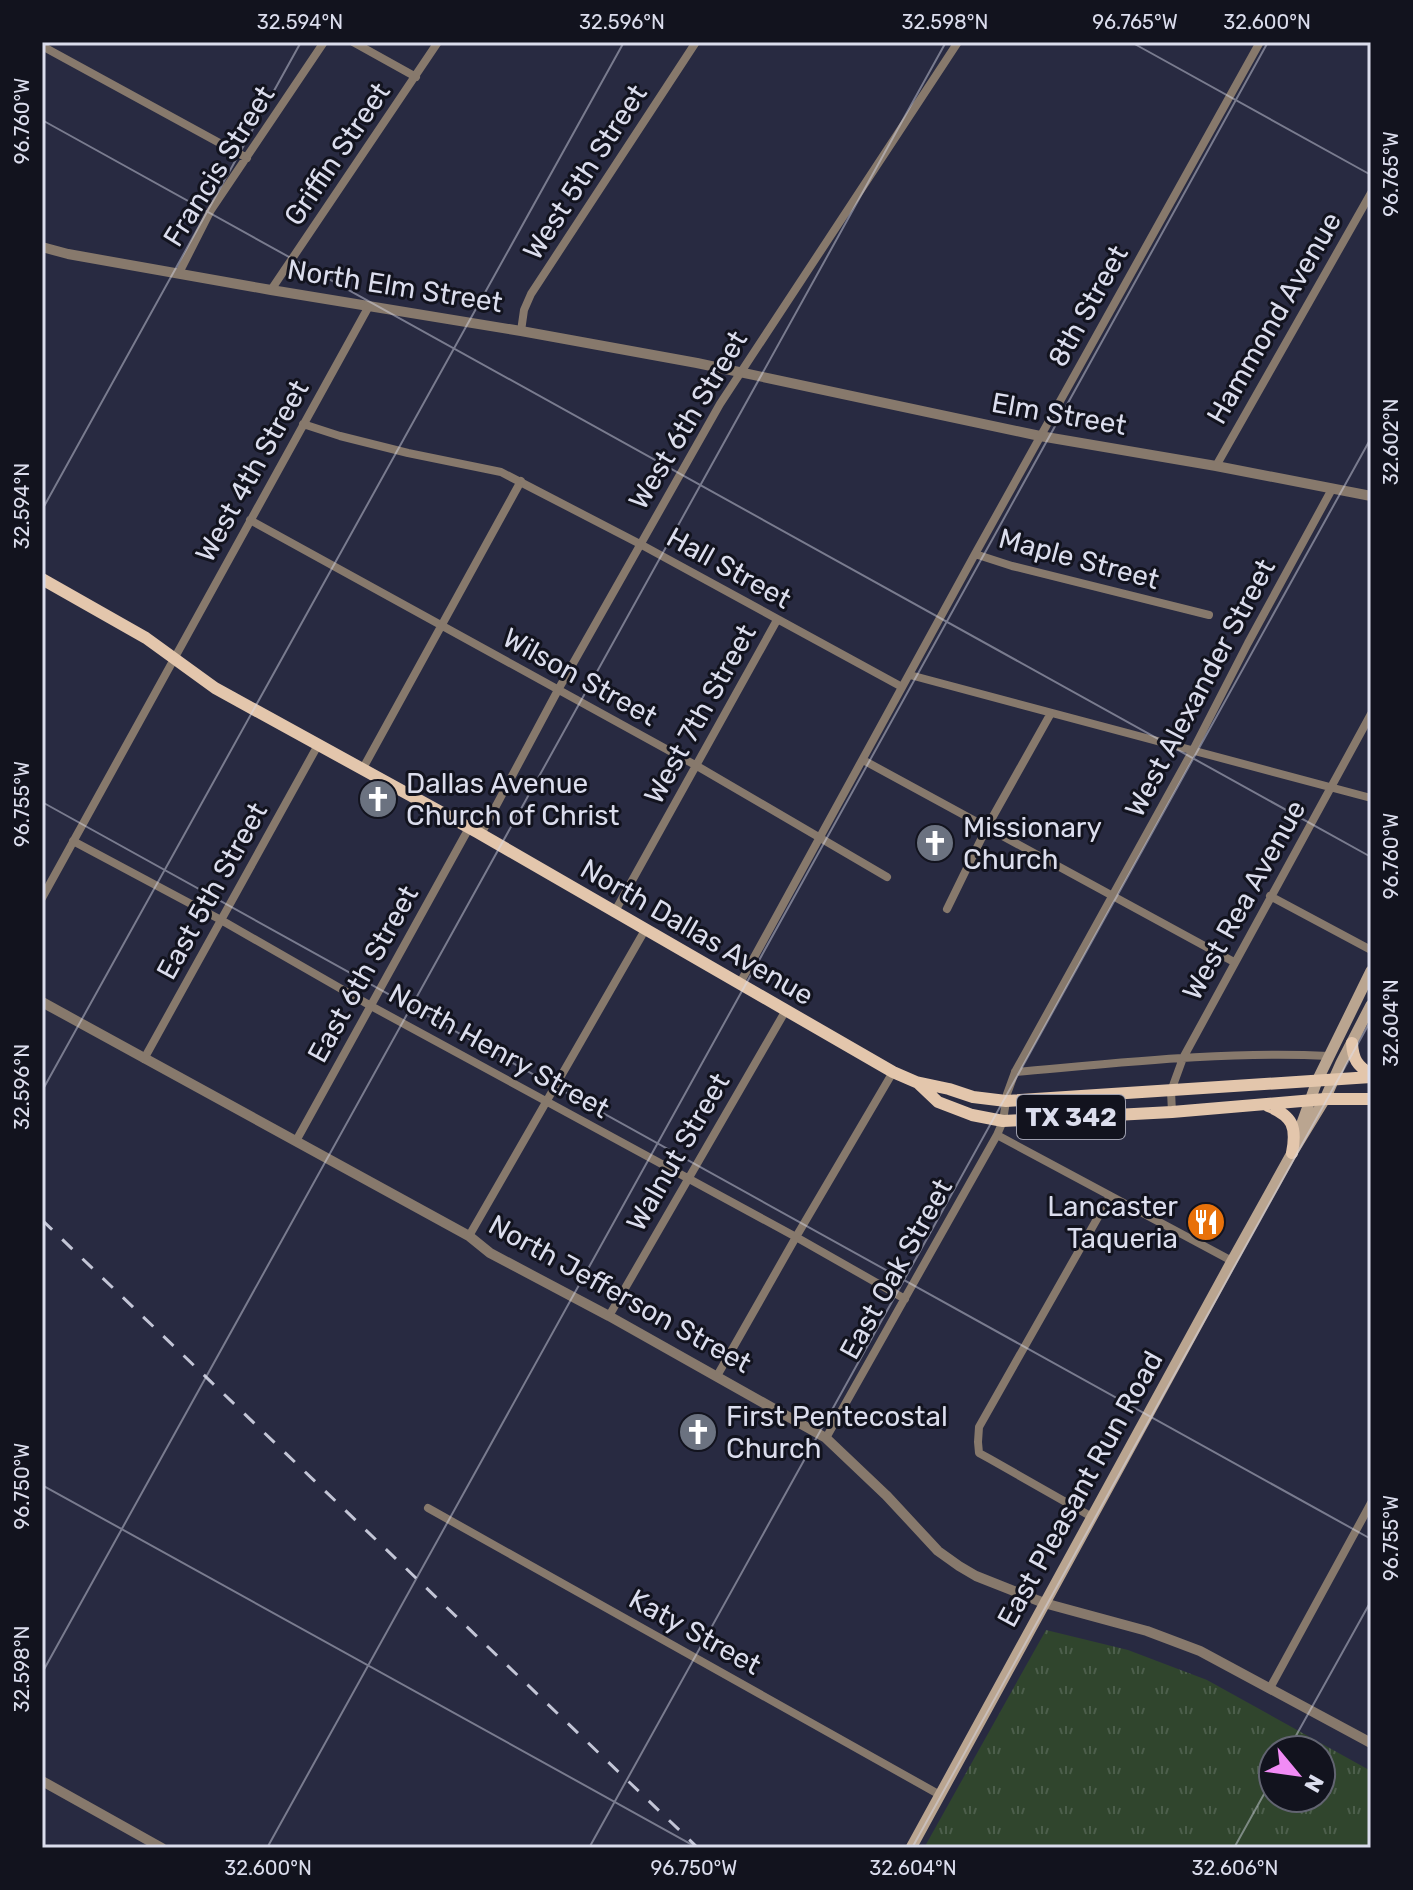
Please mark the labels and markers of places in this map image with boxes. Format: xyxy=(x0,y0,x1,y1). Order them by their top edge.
place label: Dallas Avenue Church of Christ xyxy=(406,767,620,832)
church icon: Dallas Avenue Church of Christ xyxy=(357,778,399,820)
place label: Missionary Church xyxy=(963,811,1102,876)
church icon: Missionary Church xyxy=(914,822,956,864)
place label: Lancaster Taqueria xyxy=(1047,1190,1178,1255)
restaurant icon: Lancaster Taqueria xyxy=(1185,1201,1227,1243)
place label: First Pentecostal Church xyxy=(726,1400,948,1465)
church icon: First Pentecostal Church xyxy=(677,1411,719,1453)

